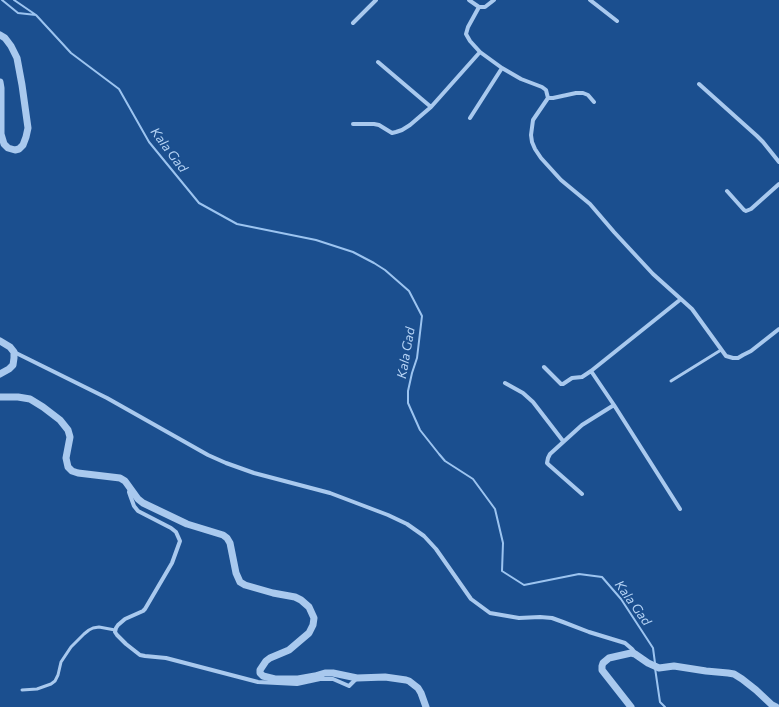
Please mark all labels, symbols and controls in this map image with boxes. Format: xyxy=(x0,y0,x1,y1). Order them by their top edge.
water label: Kala Gad xyxy=(147,125,191,175)
water label: Kala Gad xyxy=(394,326,418,380)
water label: Kala Gad xyxy=(611,577,655,629)

